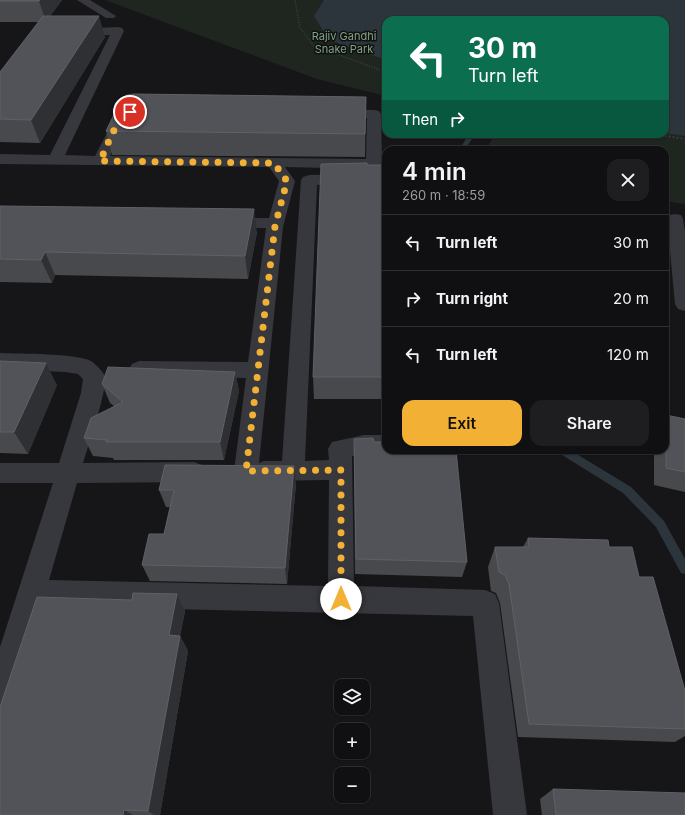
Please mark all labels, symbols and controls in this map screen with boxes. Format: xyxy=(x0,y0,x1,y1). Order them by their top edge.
park label: Rajiv Gandhi Snake Park xyxy=(312,29,376,56)
text: 30 m xyxy=(468,31,537,65)
icon: left xyxy=(402,32,454,84)
text: Turn left xyxy=(468,65,538,86)
pin xyxy=(113,95,147,129)
icon: arrive xyxy=(119,101,141,123)
icon: right xyxy=(446,108,468,130)
text: Then xyxy=(402,110,438,129)
text: 4 min xyxy=(402,157,467,186)
button: close xyxy=(607,159,649,201)
text: 260 m · 18:59 xyxy=(402,187,485,203)
icon: left xyxy=(402,232,424,254)
text: Turn left xyxy=(436,233,497,252)
text: 30 m xyxy=(613,233,649,252)
icon: right xyxy=(402,288,424,310)
text: Turn right xyxy=(436,289,508,308)
text: 20 m xyxy=(613,289,649,308)
icon: left xyxy=(402,344,424,366)
text: Turn left xyxy=(436,345,497,364)
text: 120 m xyxy=(607,345,649,364)
button: Exit xyxy=(402,400,522,446)
button: Share xyxy=(530,400,649,446)
position arrow xyxy=(320,578,362,620)
map controls xyxy=(334,679,370,803)
button: layers xyxy=(334,679,370,715)
button: + xyxy=(334,723,370,759)
button: − xyxy=(334,767,370,803)

